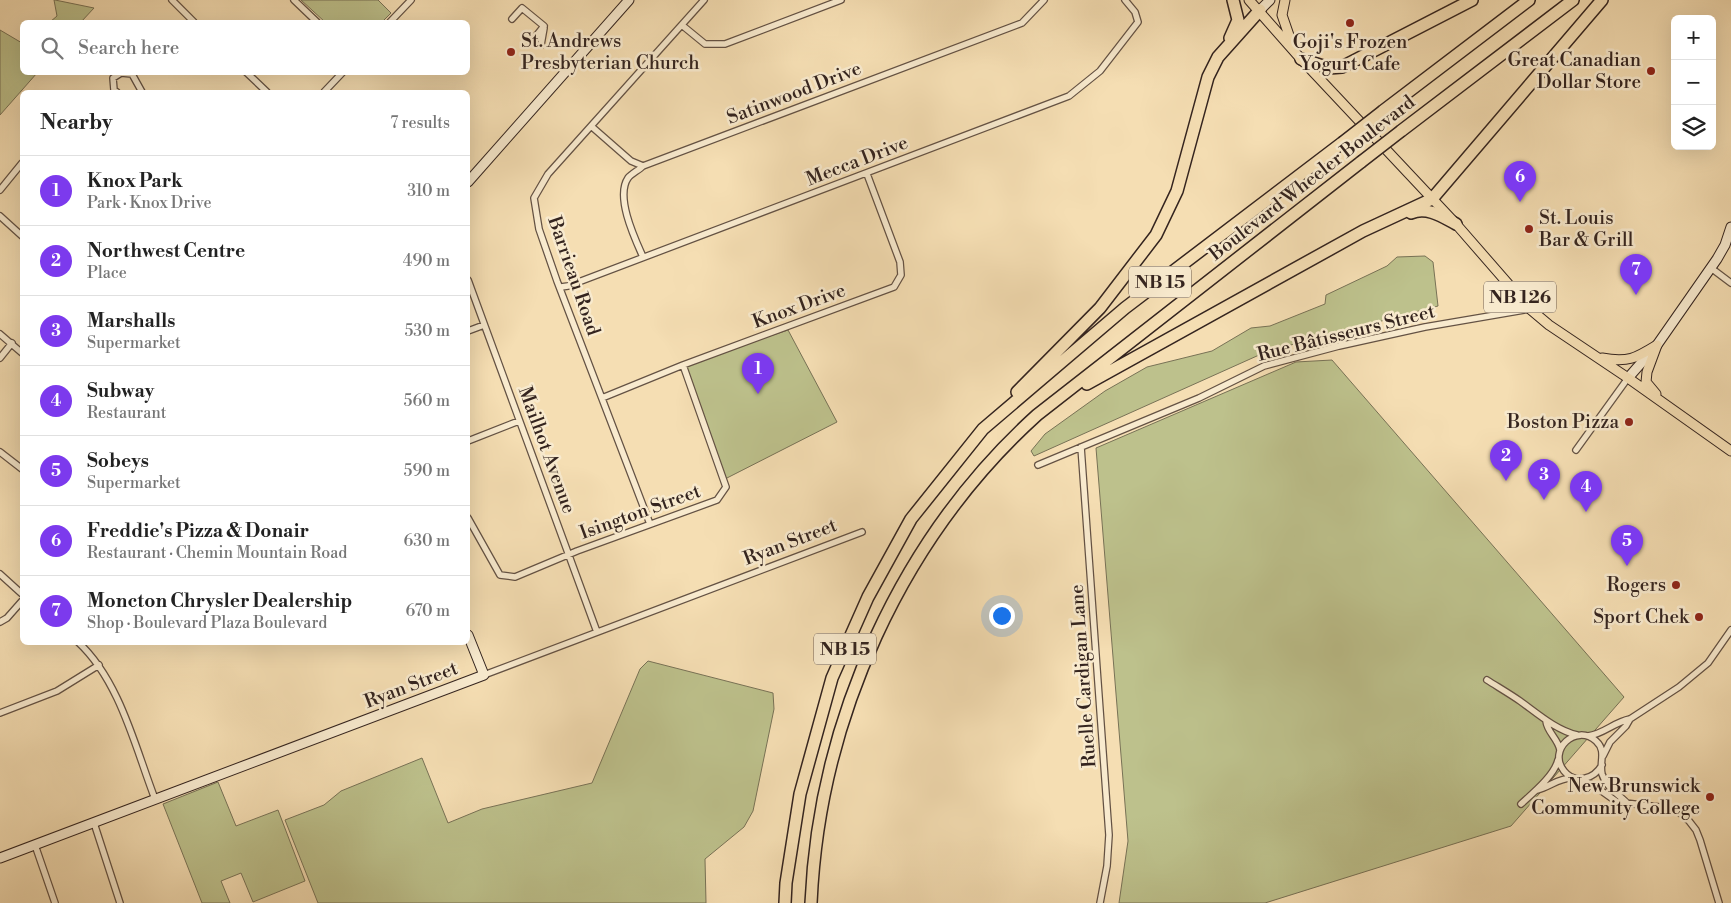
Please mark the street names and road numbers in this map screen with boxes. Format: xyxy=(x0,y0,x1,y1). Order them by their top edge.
street label: Satinwood Drive xyxy=(723,56,865,130)
street label: Boulevard Wheeler Boulevard xyxy=(1203,90,1420,266)
street label: Mecca Drive xyxy=(803,131,911,191)
street label: Barrieau Road xyxy=(542,212,606,339)
road number: NB 15 xyxy=(1129,266,1191,298)
street label: Knox Drive xyxy=(749,278,849,334)
road number: NB 126 xyxy=(1484,282,1556,312)
street label: Rue Bâtisseurs Street xyxy=(1255,299,1438,367)
street label: Mailhot Avenue xyxy=(513,383,581,517)
street label: Isington Street xyxy=(576,479,704,545)
street label: Ryan Street xyxy=(740,513,841,571)
street label: Ruelle Cardigan Lane xyxy=(1065,583,1101,769)
road number: NB 15 xyxy=(814,634,876,664)
street label: Ryan Street xyxy=(361,656,462,714)

